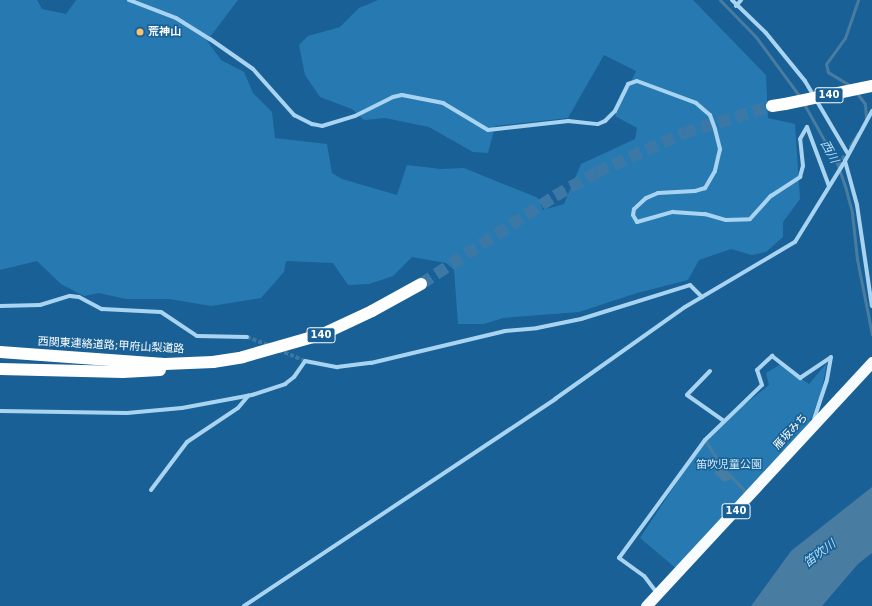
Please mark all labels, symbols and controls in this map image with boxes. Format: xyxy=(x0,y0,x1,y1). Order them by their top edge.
place label: 荒神山 xyxy=(148,25,181,39)
marker: 荒神山 xyxy=(135,27,145,37)
road number: 140 xyxy=(814,87,844,103)
water label: 西川 xyxy=(817,138,841,166)
road number: 140 xyxy=(306,327,336,343)
street label: 西関東連絡道路;甲府山梨道路 xyxy=(37,336,185,356)
street label: 雁坂みち xyxy=(771,411,811,453)
park label: 笛吹児童公園 xyxy=(696,458,762,472)
road number: 140 xyxy=(721,503,751,519)
water label: 笛吹川 xyxy=(801,537,839,571)

